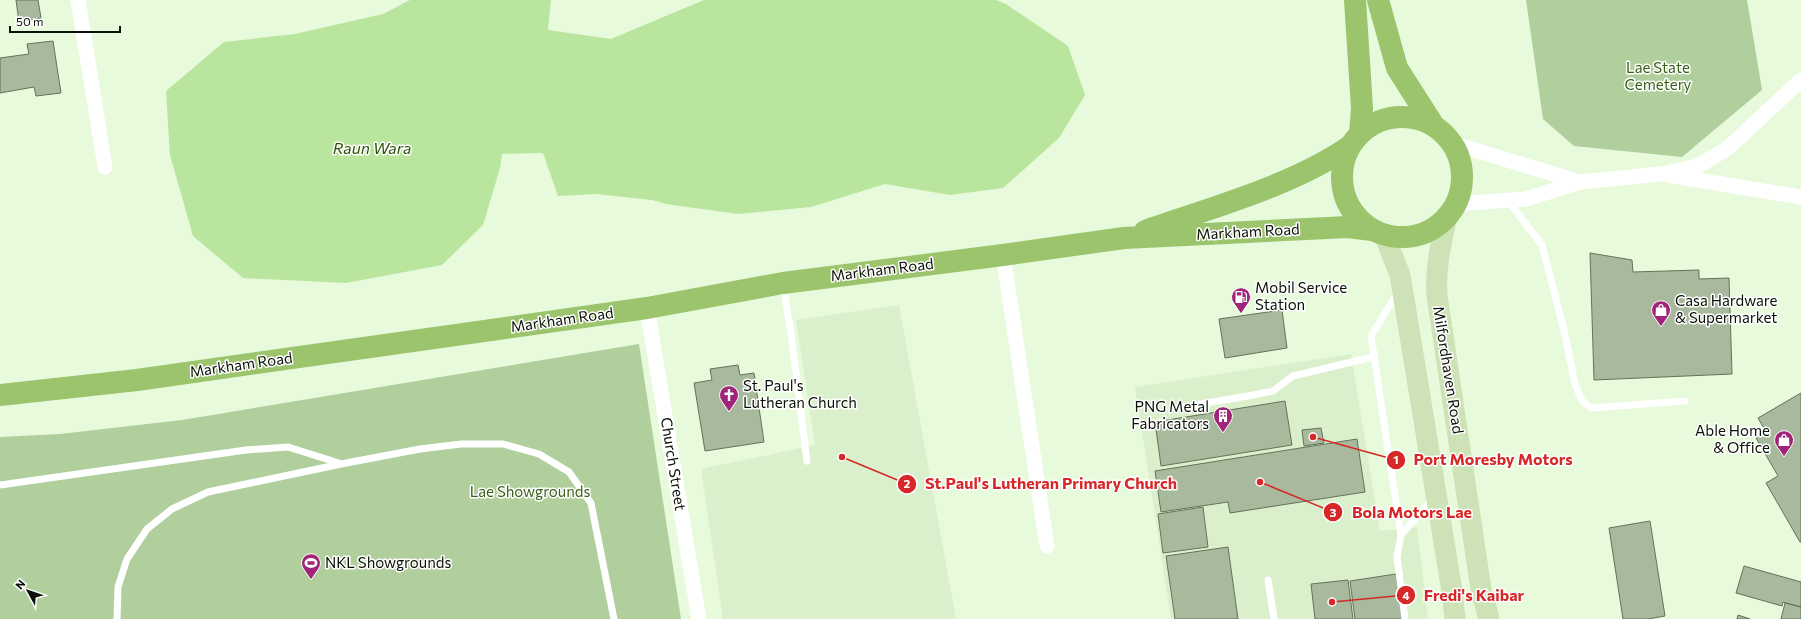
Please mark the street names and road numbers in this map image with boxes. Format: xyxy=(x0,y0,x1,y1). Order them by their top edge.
street label: Markham Road xyxy=(1196,219,1300,243)
street label: Markham Road xyxy=(829,254,934,284)
street label: Markham Road xyxy=(509,303,614,335)
street label: Milfordhaven Road xyxy=(1430,305,1468,435)
street label: Markham Road xyxy=(188,348,293,380)
street label: Church Street xyxy=(658,416,690,512)

